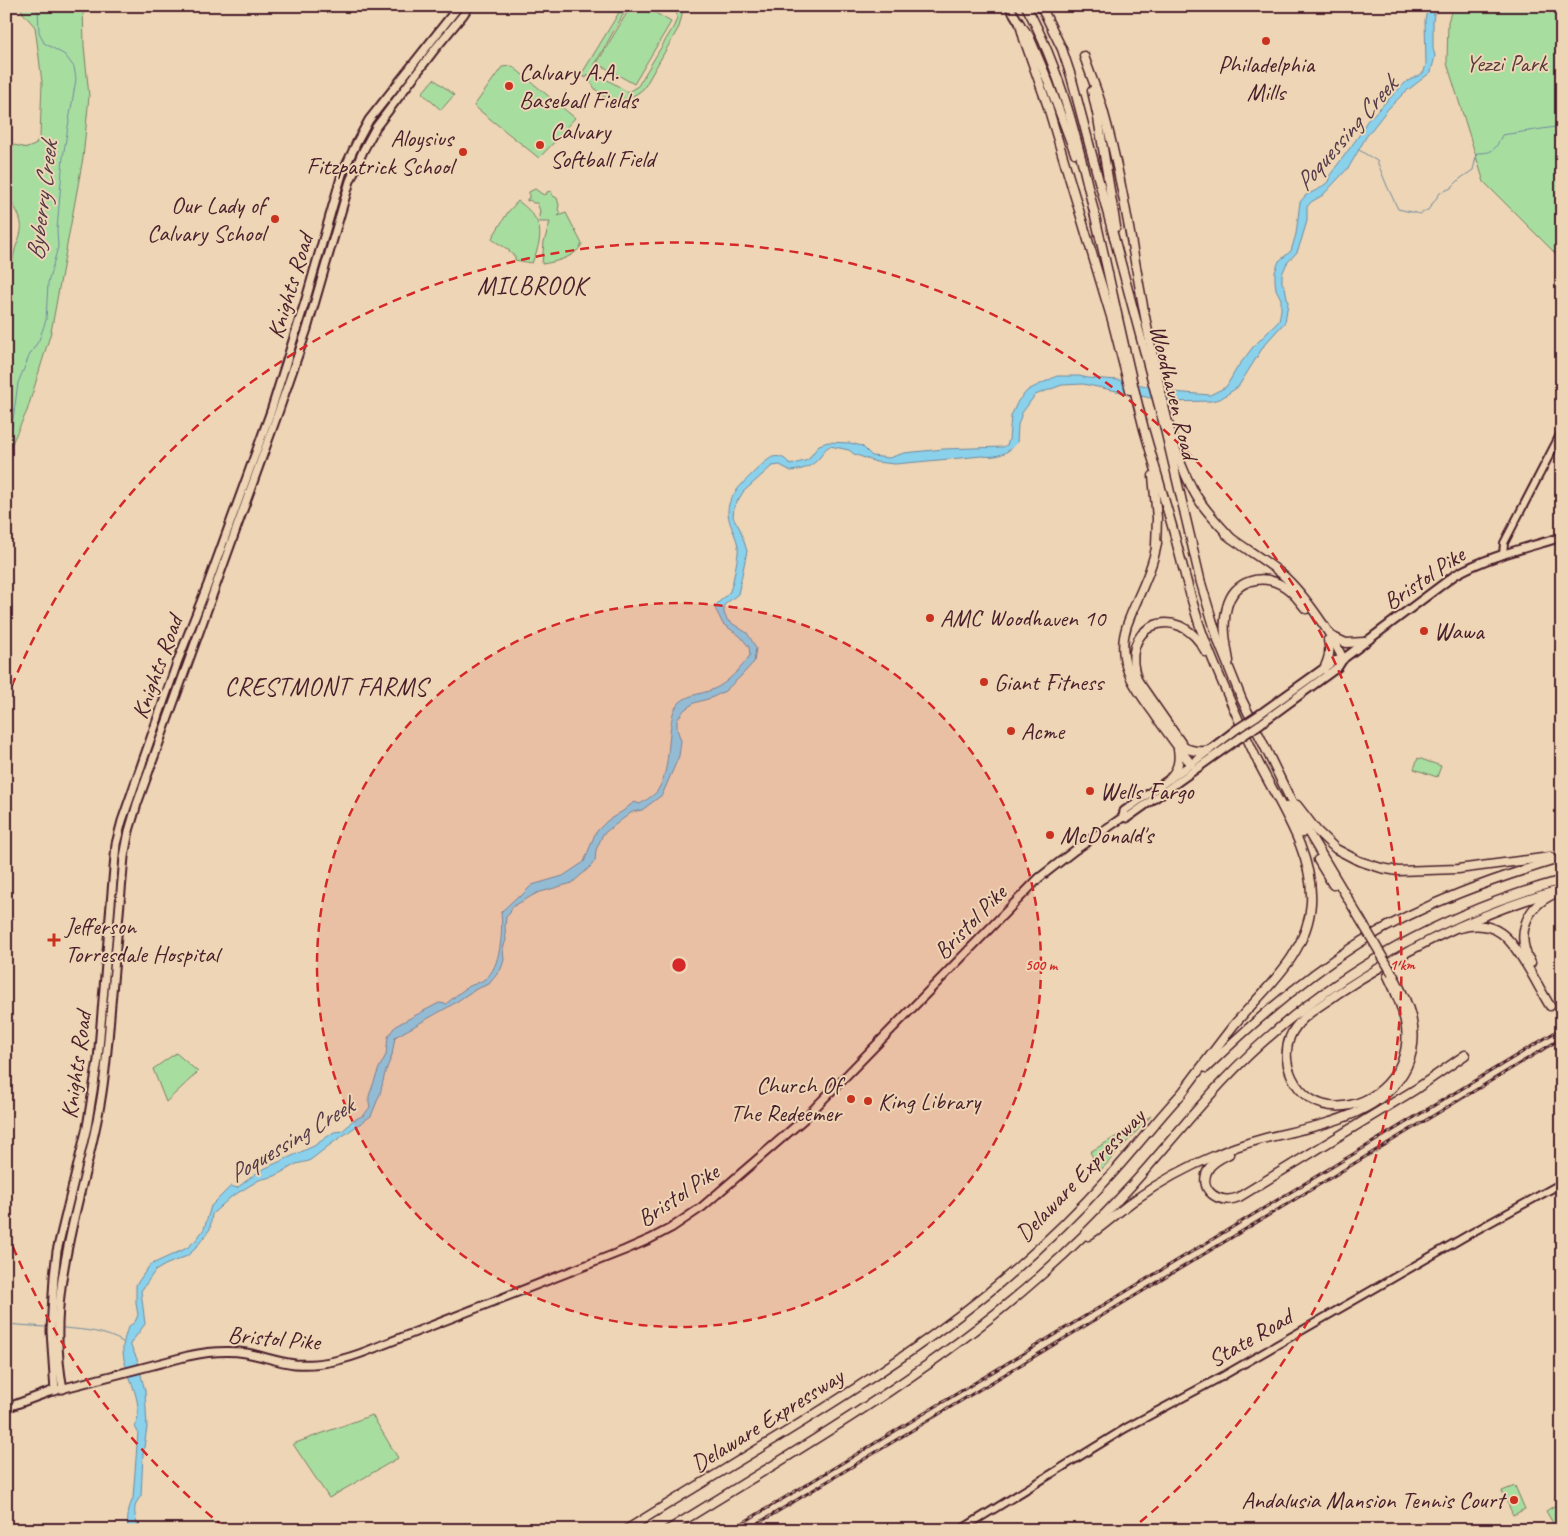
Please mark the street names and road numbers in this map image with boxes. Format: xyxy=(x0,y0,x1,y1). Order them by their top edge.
street label: Knights Road xyxy=(260,227,321,342)
street label: Woodhaven Road xyxy=(1143,322,1206,466)
street label: Bristol Pike xyxy=(1377,539,1472,616)
street label: Knights Road xyxy=(124,608,191,723)
street label: Bristol Pike xyxy=(927,877,1014,966)
street label: Knights Road xyxy=(54,1006,99,1120)
street label: Delaware Expressway xyxy=(1009,1101,1152,1248)
street label: Bristol Pike xyxy=(631,1156,726,1233)
street label: State Road xyxy=(1202,1300,1301,1374)
street label: Bristol Pike xyxy=(227,1319,324,1357)
street label: Delaware Expressway xyxy=(685,1360,850,1479)

